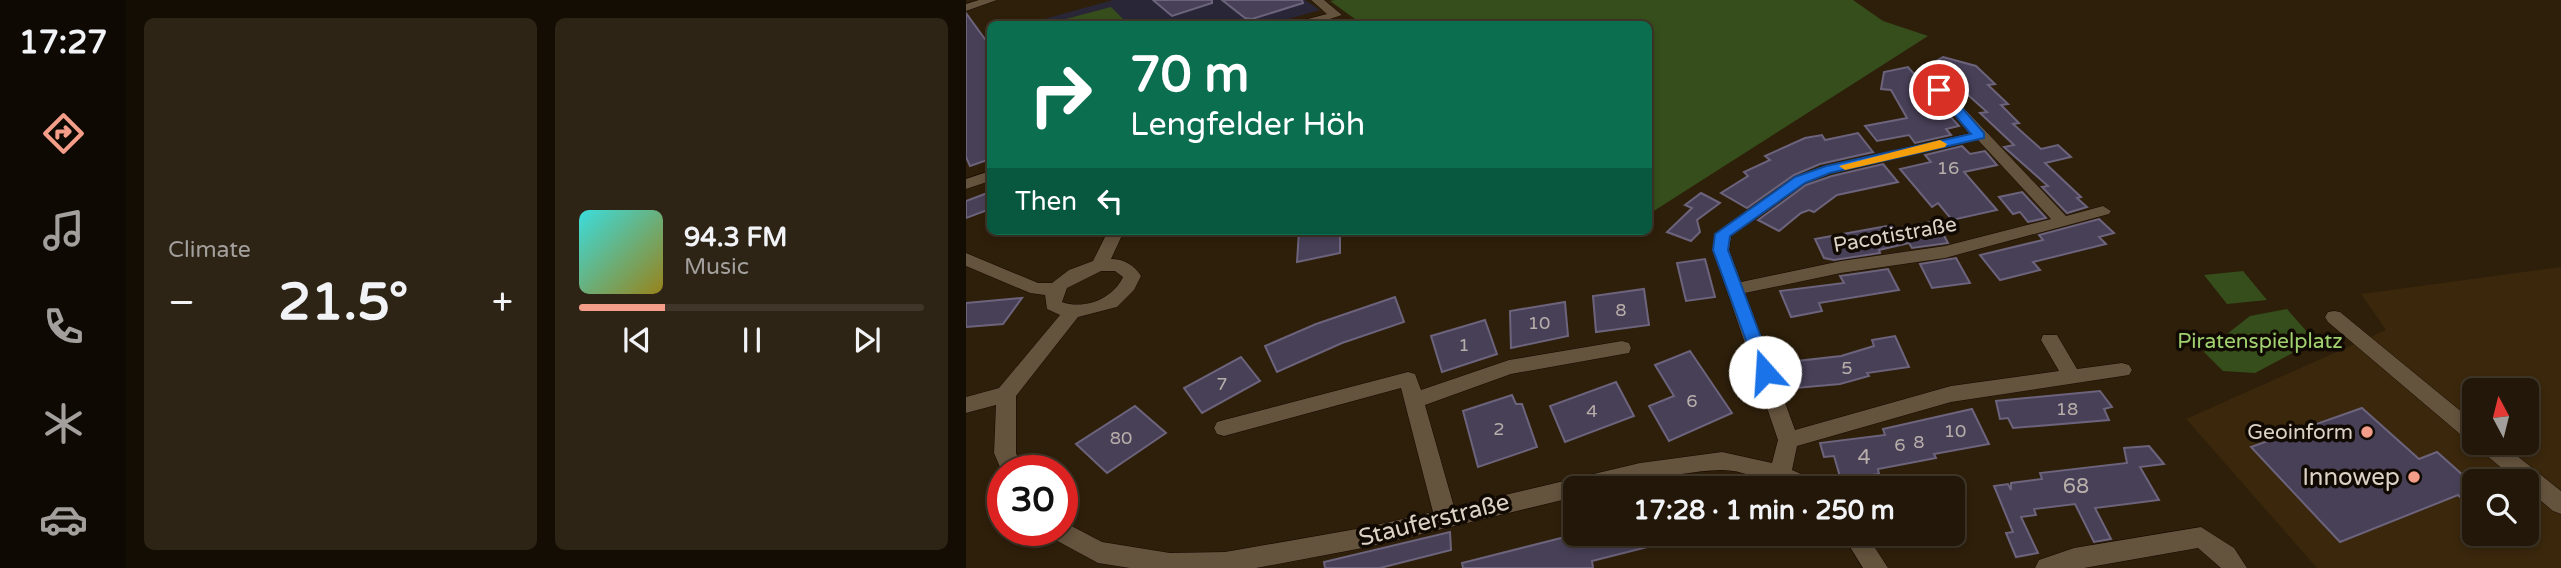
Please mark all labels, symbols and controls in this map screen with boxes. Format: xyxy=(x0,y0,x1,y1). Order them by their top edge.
text: 17:27 xyxy=(19,24,107,62)
text: 70 m xyxy=(1130,46,1249,105)
icon: right xyxy=(1015,49,1106,140)
pin xyxy=(1909,60,1969,120)
icon: arrive xyxy=(1920,71,1958,109)
text: Lengfelder Höh xyxy=(1130,106,1365,144)
icon: directions xyxy=(39,109,88,158)
house number: 16 xyxy=(1937,157,1959,179)
icon: left xyxy=(1091,182,1129,220)
text: Then xyxy=(1015,186,1077,217)
icon: music xyxy=(39,206,88,255)
street label: Pacotistraße xyxy=(1831,212,1959,258)
text: 94.3 FM xyxy=(684,222,787,253)
text: Climate xyxy=(168,236,251,264)
text: Music xyxy=(684,253,749,281)
text: 21.5° xyxy=(278,271,408,334)
text: − xyxy=(168,280,195,326)
text: + xyxy=(492,280,513,326)
house number: 8 xyxy=(1615,299,1627,321)
icon: phone xyxy=(39,302,88,351)
house number: 10 xyxy=(1528,312,1550,334)
icon: previous xyxy=(618,321,656,359)
icon: pause xyxy=(733,321,771,359)
icon: next xyxy=(848,321,886,359)
park label: Piratenspielplatz xyxy=(2177,329,2343,354)
house number: 1 xyxy=(1458,334,1470,356)
position arrow xyxy=(1728,335,1802,409)
house number: 5 xyxy=(1841,357,1853,379)
house number: 7 xyxy=(1216,373,1228,395)
north arrow xyxy=(2462,378,2539,455)
map controls xyxy=(2462,378,2539,546)
house number: 6 xyxy=(1686,390,1698,412)
house number: 18 xyxy=(2056,398,2078,420)
icon: climate xyxy=(39,399,88,448)
house number: 4 xyxy=(1586,400,1598,422)
house number: 2 xyxy=(1493,418,1505,440)
house number: 10 xyxy=(1944,420,1966,442)
place label: Geoinform xyxy=(2247,420,2353,445)
marker: Geoinform xyxy=(2359,424,2375,440)
house number: 80 xyxy=(1110,427,1132,449)
house number: 8 xyxy=(1913,431,1925,453)
house number: 6 xyxy=(1894,434,1906,456)
house number: 4 xyxy=(1857,445,1871,470)
speed limit sign: 30 xyxy=(987,455,1078,546)
place label: Innowep xyxy=(2302,463,2400,492)
marker: Innowep xyxy=(2406,469,2422,485)
button: search xyxy=(2462,469,2539,546)
house number: 68 xyxy=(2063,474,2089,499)
street label: Stauferstraße xyxy=(1356,487,1512,553)
icon: car xyxy=(39,495,88,544)
text: 17:28 · 1 min · 250 m xyxy=(1633,495,1895,526)

